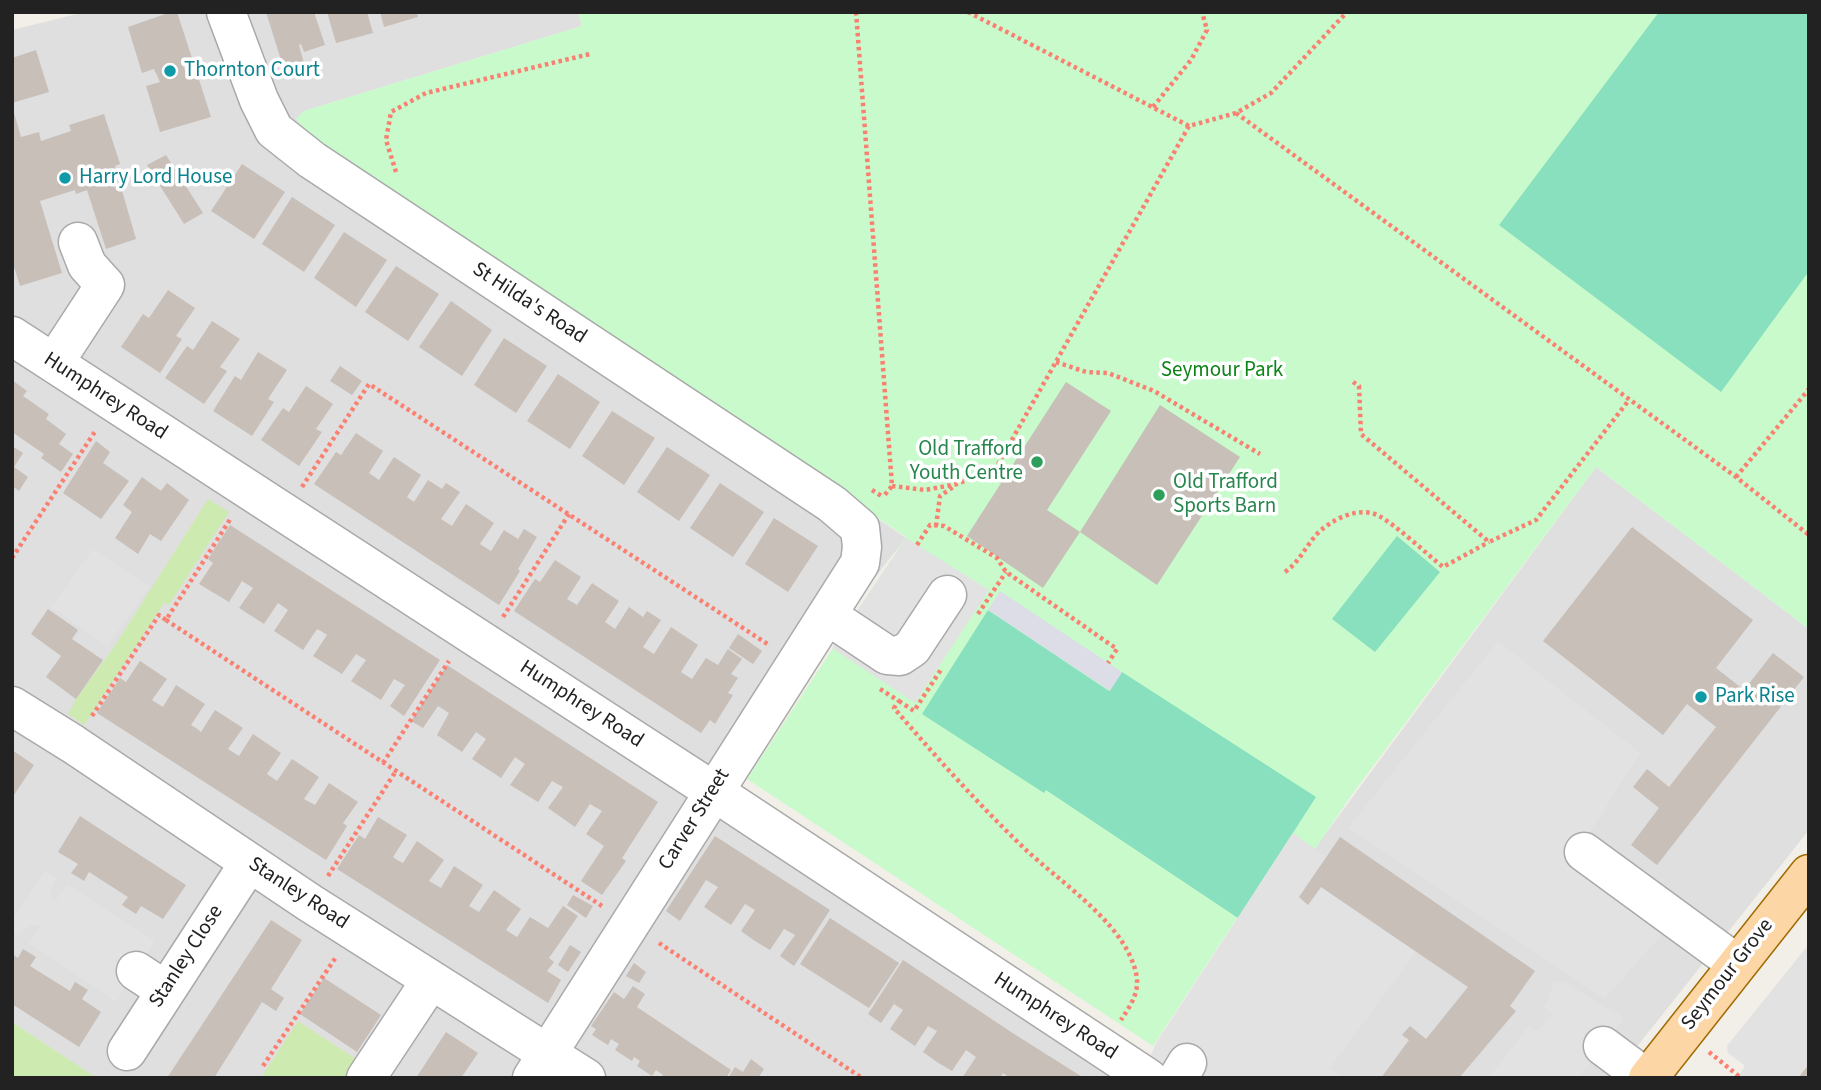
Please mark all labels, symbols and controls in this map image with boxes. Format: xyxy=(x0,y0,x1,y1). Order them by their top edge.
place label: Thornton Court xyxy=(184,58,320,84)
marker: Thornton Court xyxy=(162,63,178,79)
place label: Harry Lord House xyxy=(79,165,232,191)
marker: Harry Lord House xyxy=(57,170,73,186)
street label: St Hilda's Road xyxy=(467,258,591,350)
street label: Humphrey Road xyxy=(38,348,172,446)
park label: Seymour Park xyxy=(1161,358,1283,384)
place label: Old Trafford Youth Centre xyxy=(910,437,1023,487)
marker: Old Trafford Youth Centre xyxy=(1029,454,1045,470)
place label: Old Trafford Sports Barn xyxy=(1173,470,1278,520)
marker: Old Trafford Sports Barn xyxy=(1151,487,1167,503)
street label: Humphrey Road xyxy=(514,656,648,754)
place label: Park Rise xyxy=(1715,684,1795,710)
marker: Park Rise xyxy=(1693,689,1709,705)
street label: Carver Street xyxy=(654,765,736,875)
street label: Stanley Road xyxy=(243,852,353,936)
street label: Stanley Close xyxy=(145,901,229,1013)
street label: Seymour Grove xyxy=(1677,914,1779,1036)
street label: Humphrey Road xyxy=(988,968,1122,1066)

